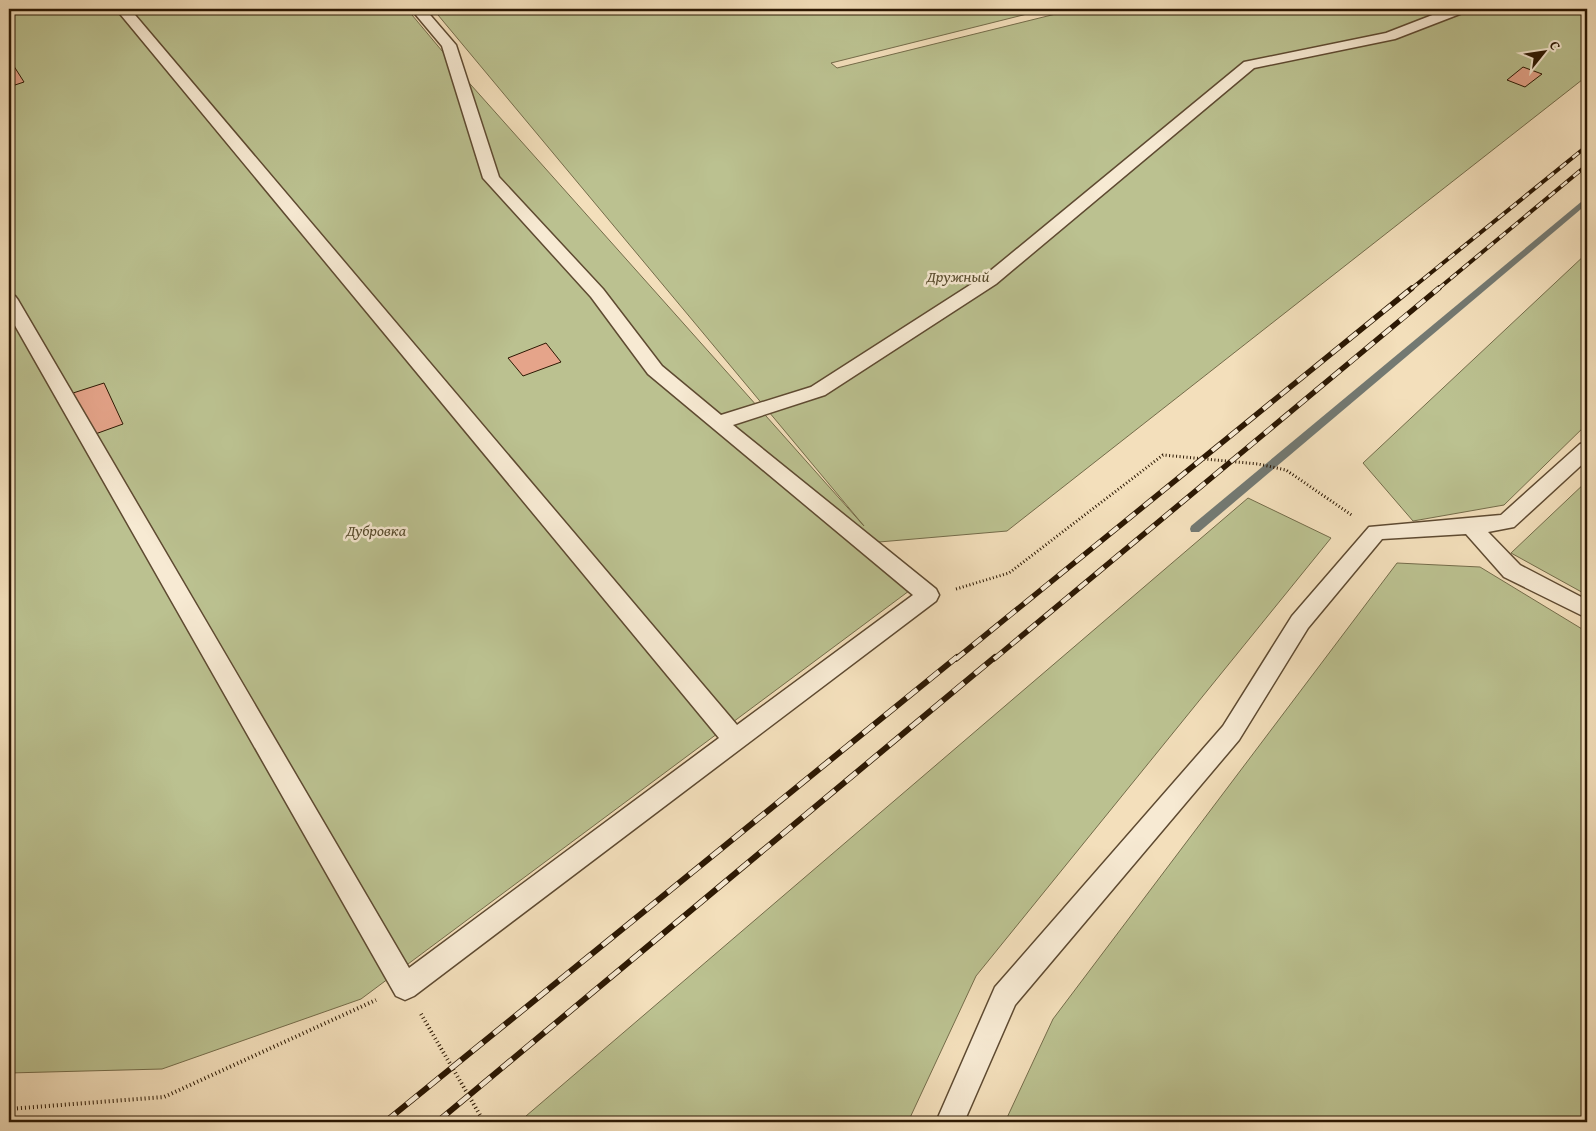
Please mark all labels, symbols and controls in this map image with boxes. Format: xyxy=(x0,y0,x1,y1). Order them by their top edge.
north arrow xyxy=(1518,28,1568,78)
text: С xyxy=(1545,37,1566,54)
park label: Дружный xyxy=(925,264,990,288)
park label: Дубровка xyxy=(345,518,407,542)

